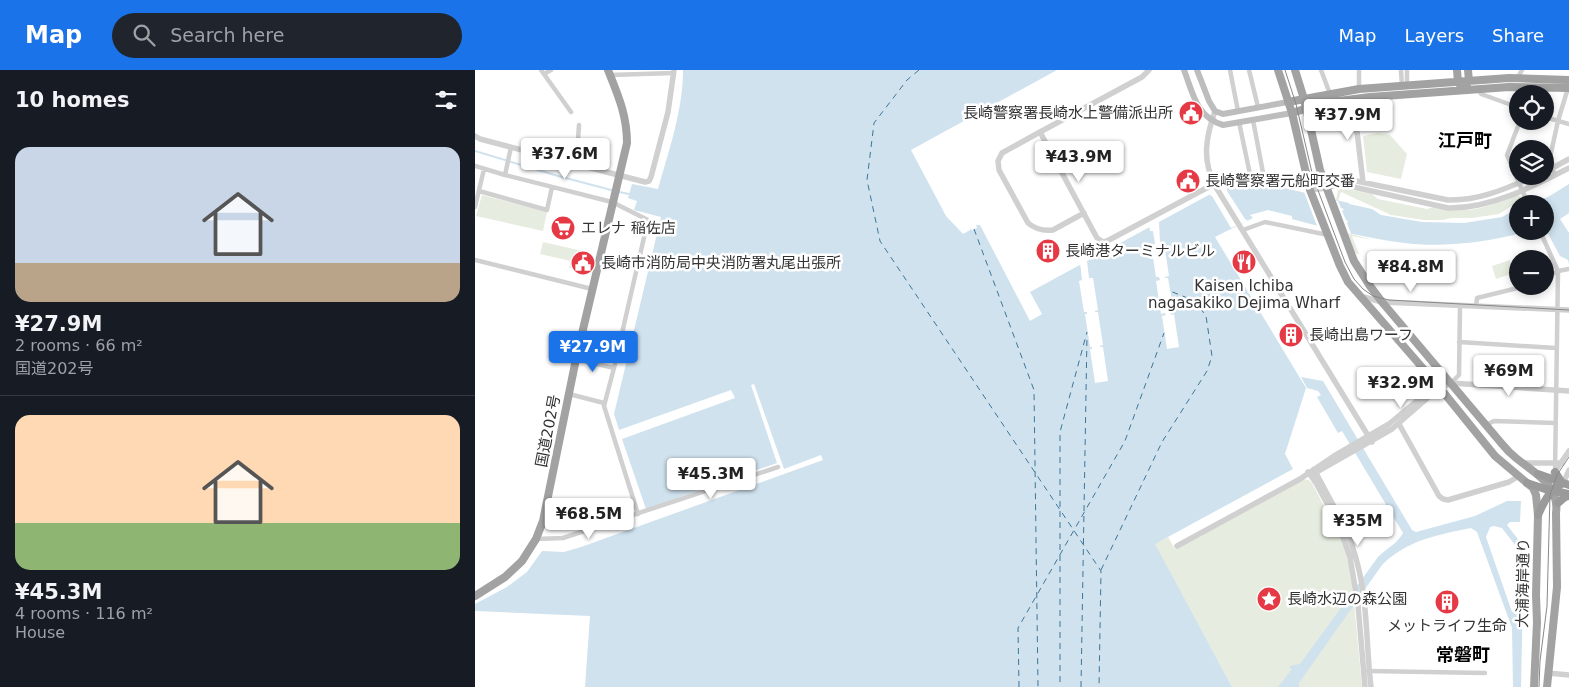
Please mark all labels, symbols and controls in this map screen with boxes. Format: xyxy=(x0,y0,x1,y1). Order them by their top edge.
search box xyxy=(112,13,462,58)
text: Map xyxy=(25,21,82,49)
icon: search xyxy=(130,21,158,49)
text: Search here xyxy=(170,24,284,46)
text: Map xyxy=(1338,25,1376,46)
text: Layers xyxy=(1404,25,1464,46)
text: Share xyxy=(1492,25,1544,46)
map controls xyxy=(1509,85,1554,295)
button: locate xyxy=(1509,85,1554,130)
icon: filters xyxy=(432,86,460,114)
text: 10 homes xyxy=(15,88,130,112)
pin: ¥37.9M xyxy=(1307,98,1389,141)
public building icon: 長崎警察署長崎水上警備派出所 xyxy=(1178,100,1204,126)
place label: 長崎警察署長崎水上警備派出所 xyxy=(963,104,1173,122)
text: ¥37.9M xyxy=(1315,105,1381,124)
district label: 江戸町 xyxy=(1438,130,1492,151)
pin: ¥37.6M xyxy=(524,138,606,180)
pin: ¥43.9M xyxy=(1038,140,1120,183)
button: layers xyxy=(1509,140,1554,185)
text: ¥37.6M xyxy=(532,144,598,163)
text: ¥43.9M xyxy=(1046,147,1112,166)
public building icon: 長崎警察署元船町交番 xyxy=(1175,168,1201,194)
place label: 長崎警察署元船町交番 xyxy=(1205,172,1355,190)
icon: home xyxy=(193,179,283,269)
button: + xyxy=(1509,195,1554,240)
supermarket icon: エレナ 稲佐店 xyxy=(550,215,576,241)
place label: エレナ 稲佐店 xyxy=(581,219,676,237)
building icon: 長崎港ターミナルビル xyxy=(1035,238,1061,264)
place label: 長崎港ターミナルビル xyxy=(1065,242,1215,260)
restaurant icon: Kaisen Ichiba nagasakiko Dejima Wharf xyxy=(1231,249,1257,275)
public building icon: 長崎市消防局中央消防署丸尾出張所 xyxy=(570,250,596,276)
pin: ¥84.8M xyxy=(1370,250,1452,293)
button: − xyxy=(1509,250,1554,295)
place label: 長崎市消防局中央消防署丸尾出張所 xyxy=(601,254,841,272)
text: ¥84.8M xyxy=(1378,257,1444,276)
place label: Kaisen Ichiba nagasakiko Dejima Wharf xyxy=(1148,277,1341,312)
text: ¥27.9M xyxy=(15,312,102,336)
building icon: 長崎出島ワーフ xyxy=(1278,322,1304,348)
place label: 長崎出島ワーフ xyxy=(1309,326,1413,344)
pin: ¥27.9M xyxy=(552,330,634,373)
text: 2 rooms · 66 m² xyxy=(15,336,143,355)
text: ¥27.9M xyxy=(560,337,626,356)
pin: ¥69M xyxy=(1479,354,1539,397)
text: 国道202号 xyxy=(15,359,94,378)
text: ¥69M xyxy=(1484,361,1534,380)
pin: ¥32.9M xyxy=(1360,366,1442,409)
text: ¥32.9M xyxy=(1368,373,1434,392)
street label: 国道202号 xyxy=(532,393,564,469)
icon: home xyxy=(193,447,283,537)
pin: ¥45.3M xyxy=(670,458,752,500)
text: ¥45.3M xyxy=(678,464,744,483)
pin: ¥68.5M xyxy=(548,498,630,540)
text: ¥68.5M xyxy=(556,504,622,523)
pin: ¥35M xyxy=(1328,504,1388,547)
text: ¥35M xyxy=(1333,511,1383,530)
street label: 大浦海岸通り xyxy=(1513,538,1533,628)
text: ¥45.3M xyxy=(15,580,102,604)
place icon: 長崎水辺の森公園 xyxy=(1256,586,1282,612)
building icon: メットライフ生命 xyxy=(1434,589,1460,615)
place label: 長崎水辺の森公園 xyxy=(1287,590,1407,608)
text: 4 rooms · 116 m² xyxy=(15,604,153,623)
place label: メットライフ生命 xyxy=(1387,617,1507,635)
text: House xyxy=(15,623,65,642)
district label: 常磐町 xyxy=(1436,644,1490,665)

